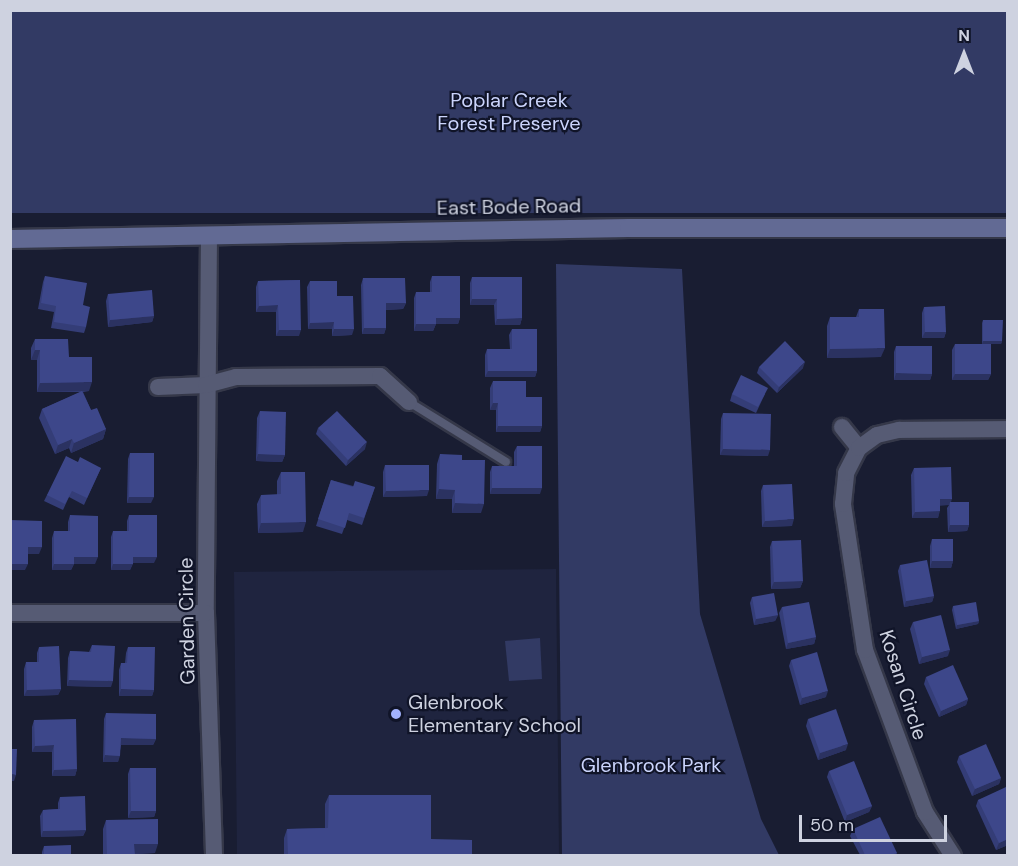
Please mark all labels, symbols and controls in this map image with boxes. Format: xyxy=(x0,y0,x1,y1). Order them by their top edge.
north arrow xyxy=(934,24,994,84)
text: N xyxy=(958,25,970,46)
park label: Poplar Creek Forest Preserve xyxy=(437,88,581,135)
street label: East Bode Road xyxy=(436,194,582,220)
street label: Garden Circle xyxy=(174,557,200,685)
street label: Kosan Circle xyxy=(874,627,932,743)
place label: Glenbrook Elementary School xyxy=(408,690,581,737)
marker: Glenbrook Elementary School xyxy=(389,707,403,721)
park label: Glenbrook Park xyxy=(581,753,721,777)
scale bar xyxy=(802,803,950,841)
text: 50 m xyxy=(810,813,854,837)

